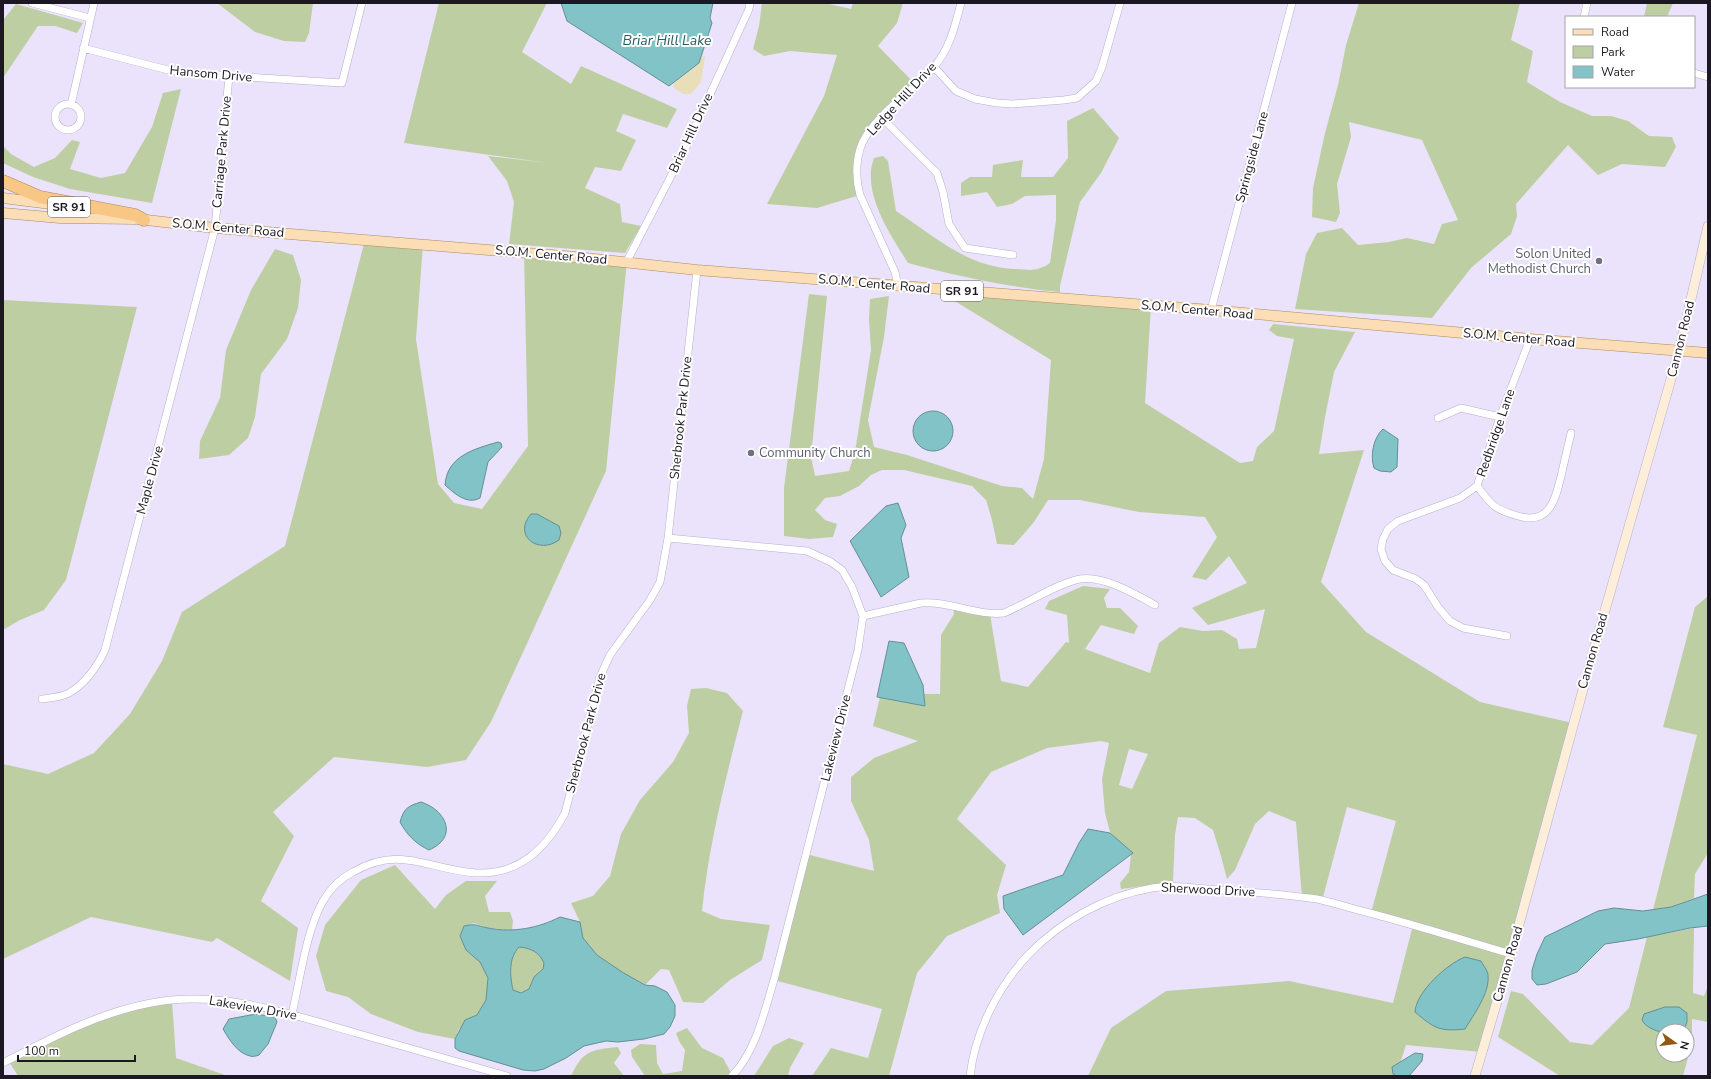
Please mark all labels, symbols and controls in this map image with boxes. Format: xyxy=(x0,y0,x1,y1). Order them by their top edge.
legend xyxy=(1565,16,1695,88)
text: Road xyxy=(1601,24,1629,40)
water label: Briar Hill Lake xyxy=(623,31,712,50)
text: Park xyxy=(1601,44,1626,60)
street label: Ledge Hill Drive xyxy=(863,58,941,140)
street label: Hansom Drive xyxy=(169,61,253,87)
text: Water xyxy=(1601,64,1635,80)
street label: Briar Hill Drive xyxy=(665,90,717,176)
street label: Carriage Park Drive xyxy=(208,95,236,209)
street label: Springside Lane xyxy=(1231,109,1273,205)
road number: SR 91 xyxy=(48,197,90,217)
street label: S.O.M. Center Road xyxy=(171,214,285,242)
street label: S.O.M. Center Road xyxy=(494,241,608,269)
place label: Solon United Methodist Church xyxy=(1488,245,1591,278)
marker: Solon United Methodist Church xyxy=(1594,256,1604,266)
street label: S.O.M. Center Road xyxy=(817,270,931,298)
road number: SR 91 xyxy=(941,281,983,301)
street label: S.O.M. Center Road xyxy=(1140,296,1254,324)
street label: Cannon Road xyxy=(1663,299,1699,379)
street label: S.O.M. Center Road xyxy=(1462,324,1576,352)
street label: Sherbrook Park Drive xyxy=(666,356,696,480)
street label: Redbridge Lane xyxy=(1473,387,1520,479)
street label: Maple Drive xyxy=(132,444,168,516)
place label: Community Church xyxy=(759,444,871,462)
marker: Community Church xyxy=(746,448,756,458)
street label: Cannon Road xyxy=(1574,611,1612,691)
street label: Sherbrook Park Drive xyxy=(561,671,611,795)
street label: Lakeview Drive xyxy=(817,693,855,783)
street label: Sherwood Drive xyxy=(1160,879,1256,901)
street label: Cannon Road xyxy=(1489,924,1527,1004)
street label: Lakeview Drive xyxy=(208,991,298,1025)
north arrow xyxy=(1655,1023,1695,1063)
scale bar xyxy=(18,1037,135,1063)
text: N xyxy=(1676,1039,1692,1051)
text: 100 m xyxy=(24,1043,59,1059)

